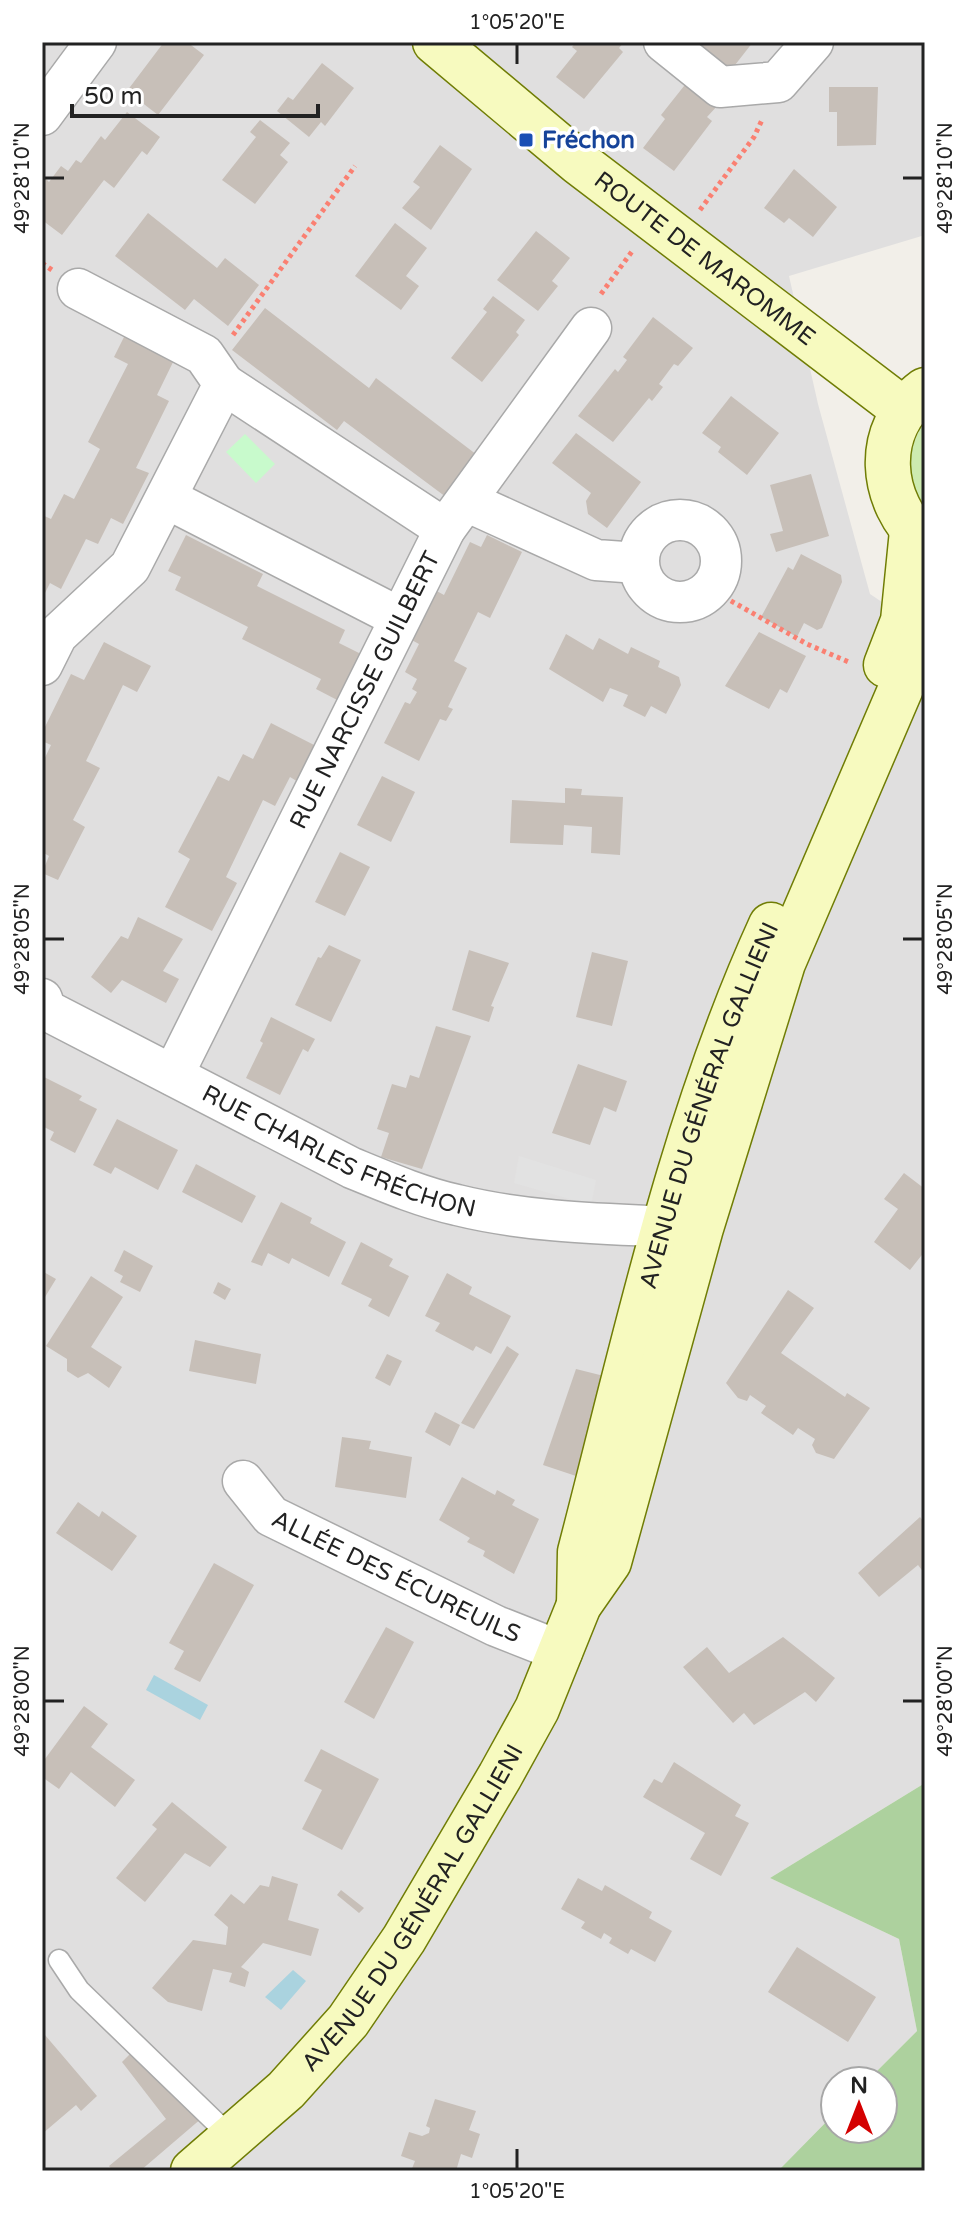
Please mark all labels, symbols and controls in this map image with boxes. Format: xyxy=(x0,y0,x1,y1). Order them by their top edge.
text: 1°05'20"E xyxy=(469,11,565,35)
scale bar xyxy=(72,68,318,118)
text: 50 m xyxy=(84,82,142,111)
text: 49°28'10"N xyxy=(11,122,35,234)
text: 49°28'10"N xyxy=(934,122,958,234)
place label: Fréchon xyxy=(542,126,635,155)
marker: Fréchon xyxy=(517,131,535,149)
street label: ROUTE DE MAROMME xyxy=(589,165,821,352)
street label: RUE NARCISSE GUILBERT xyxy=(283,546,446,834)
text: 49°28'05"N xyxy=(11,883,35,995)
text: 49°28'05"N xyxy=(934,883,958,995)
street label: AVENUE DU GÉNÉRAL GALLIENI xyxy=(633,918,785,1292)
street label: RUE CHARLES FRÉCHON xyxy=(197,1079,479,1223)
street label: ALLÉE DES ÉCUREUILS xyxy=(267,1504,525,1649)
text: 49°28'00"N xyxy=(11,1645,35,1757)
text: 49°28'00"N xyxy=(934,1645,958,1757)
street label: AVENUE DU GÉNÉRAL GALLIENI xyxy=(295,1739,529,2077)
north arrow xyxy=(819,2065,899,2145)
text: N xyxy=(850,2073,868,2099)
text: 1°05'20"E xyxy=(469,2180,565,2204)

